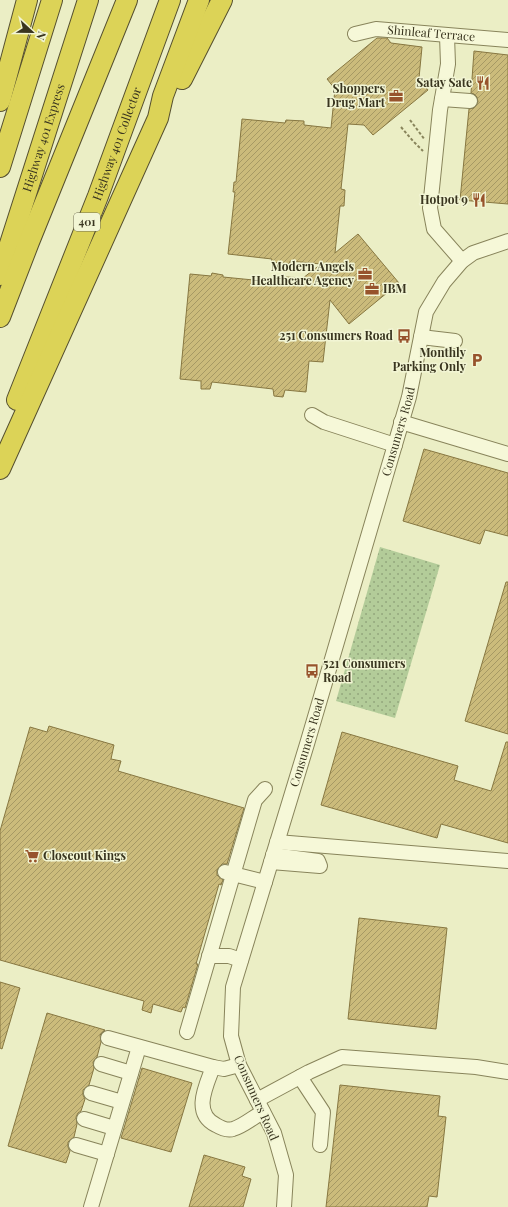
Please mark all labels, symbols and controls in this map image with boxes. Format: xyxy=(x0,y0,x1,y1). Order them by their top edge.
north arrow xyxy=(12,12,52,52)
street label: Shinleaf Terrace xyxy=(387,21,476,44)
text: N xyxy=(33,29,50,42)
place label: Satay Sate xyxy=(416,74,472,90)
restaurant icon: Satay Sate xyxy=(475,75,491,91)
place label: Shoppers Drug Mart xyxy=(326,80,386,110)
street label: Highway 401 Express xyxy=(18,82,68,194)
street label: Highway 401 Collector xyxy=(88,84,145,202)
office icon: Shoppers Drug Mart xyxy=(388,88,404,104)
place label: Hotpot 9 xyxy=(420,191,468,207)
restaurant icon: Hotpot 9 xyxy=(471,192,487,208)
road number: 401 xyxy=(74,213,100,231)
place label: Modern Angels Healthcare Agency xyxy=(251,258,355,288)
office icon: Modern Angels Healthcare Agency xyxy=(357,266,373,282)
place label: IBM xyxy=(383,280,407,296)
office icon: IBM xyxy=(364,281,380,297)
place label: 251 Consumers Road xyxy=(279,327,393,343)
bus stop icon: 251 Consumers Road xyxy=(396,328,412,344)
place label: Monthly Parking Only xyxy=(393,344,467,374)
parking icon: Monthly Parking Only xyxy=(469,352,485,368)
street label: Consumers Road xyxy=(377,385,418,478)
place label: 521 Consumers Road xyxy=(323,655,406,685)
bus stop icon: 521 Consumers Road xyxy=(304,663,320,679)
street label: Consumers Road xyxy=(285,696,327,789)
place label: Closeout Kings xyxy=(43,847,127,863)
supermarket icon: Closeout Kings xyxy=(24,848,40,864)
street label: Consumers Road xyxy=(231,1052,283,1143)

